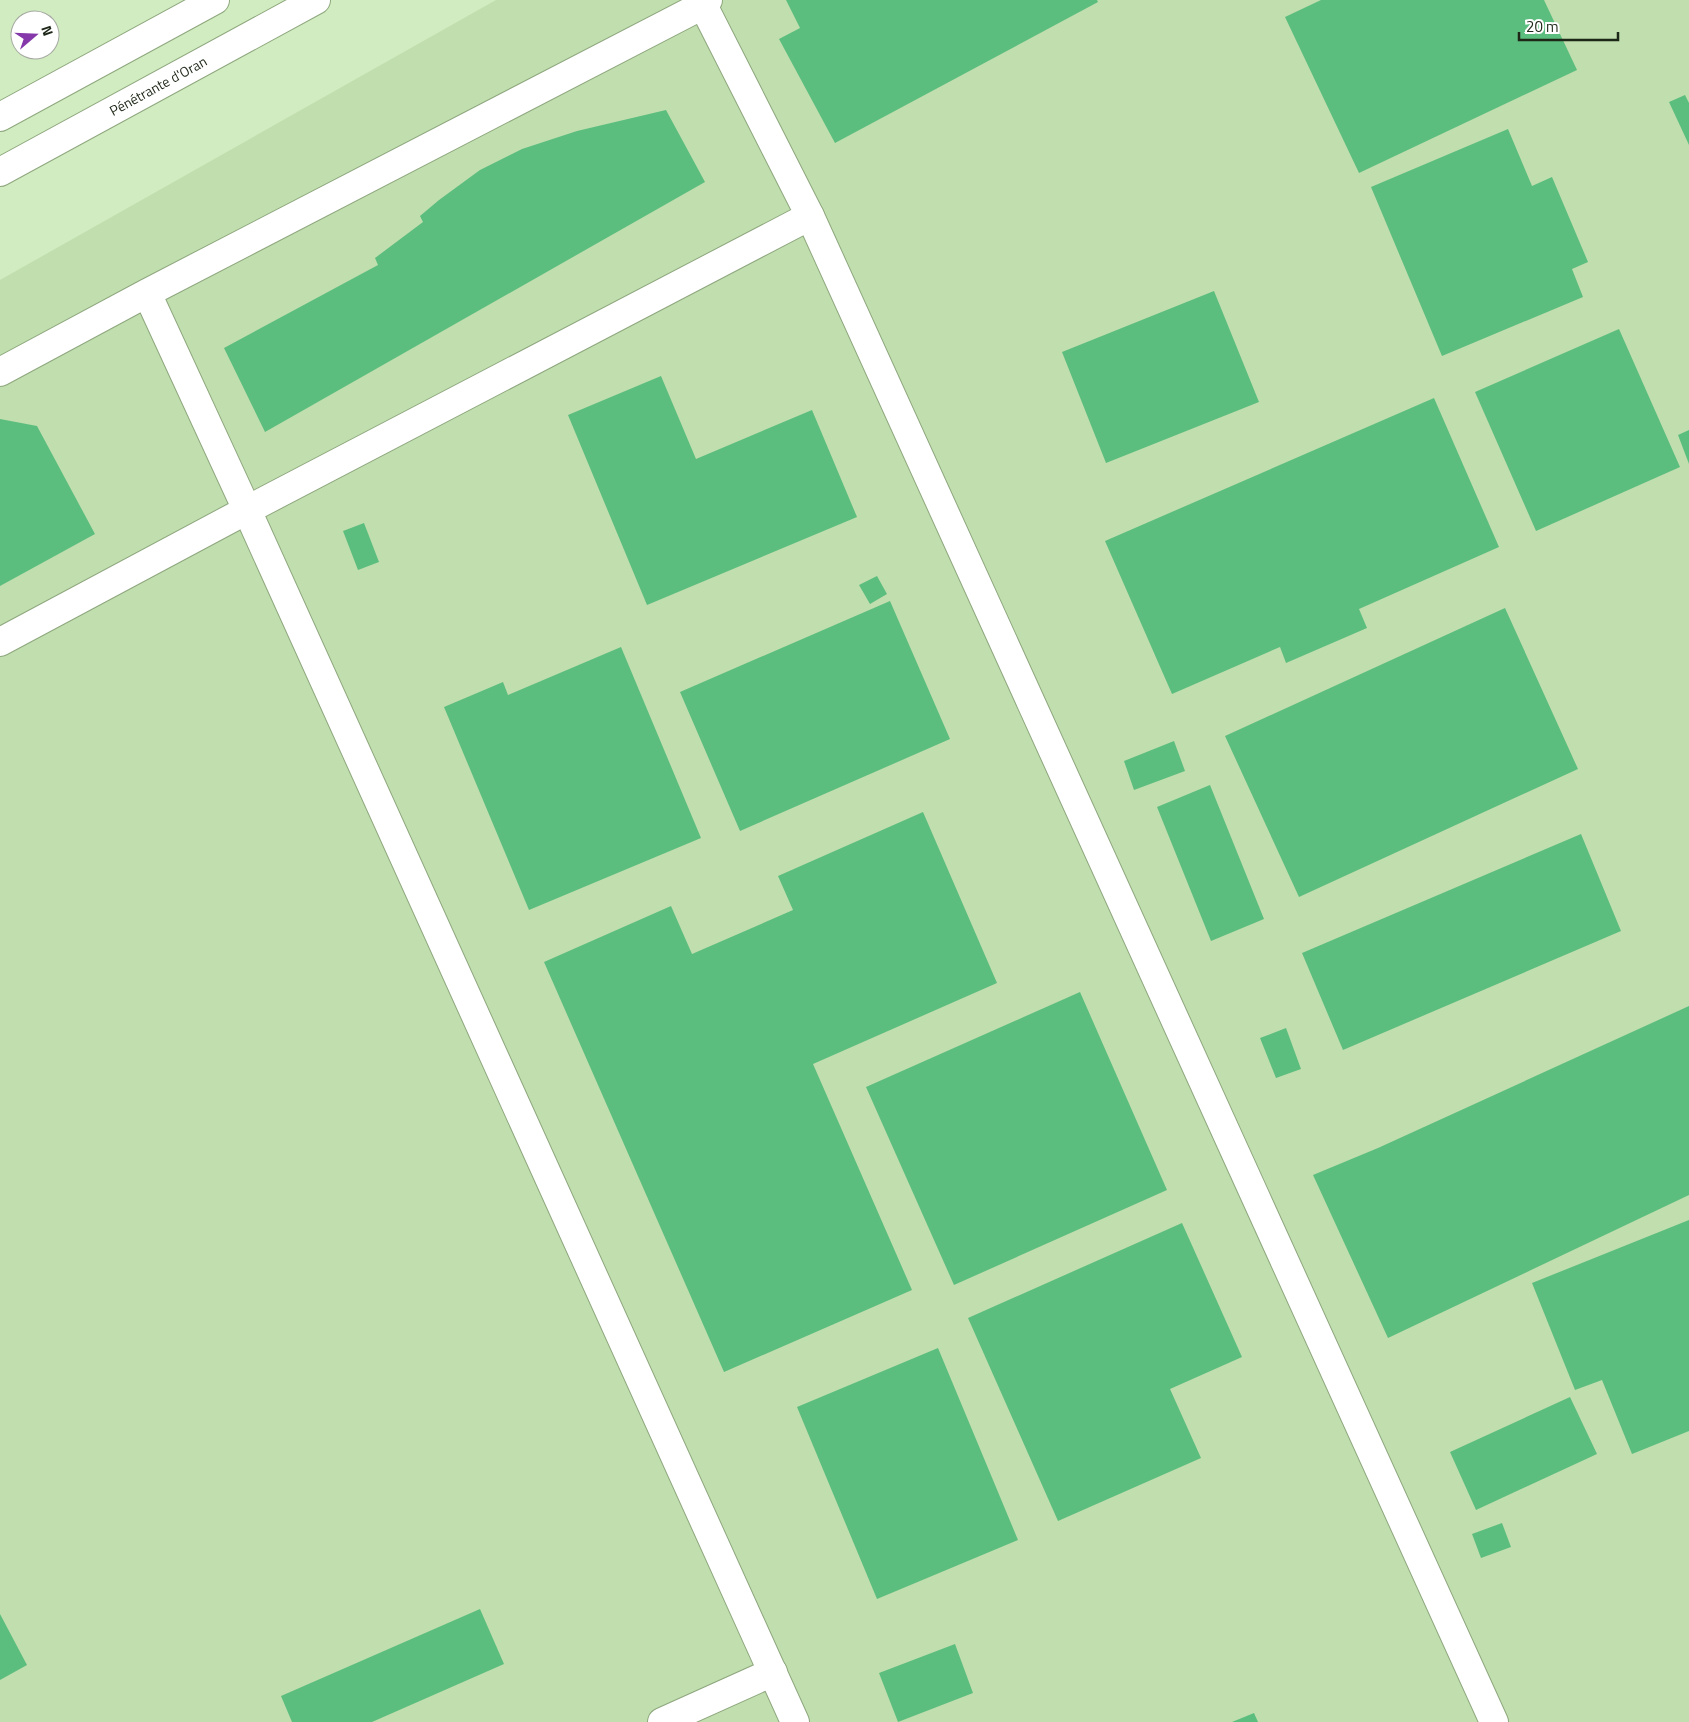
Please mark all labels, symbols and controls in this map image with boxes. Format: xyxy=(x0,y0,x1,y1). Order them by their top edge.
north arrow xyxy=(10,10,60,60)
scale bar xyxy=(1519,10,1618,42)
text: 20 m xyxy=(1526,15,1559,38)
text: N xyxy=(36,23,59,39)
street label: Pénétrante d'Oran xyxy=(105,50,210,121)

